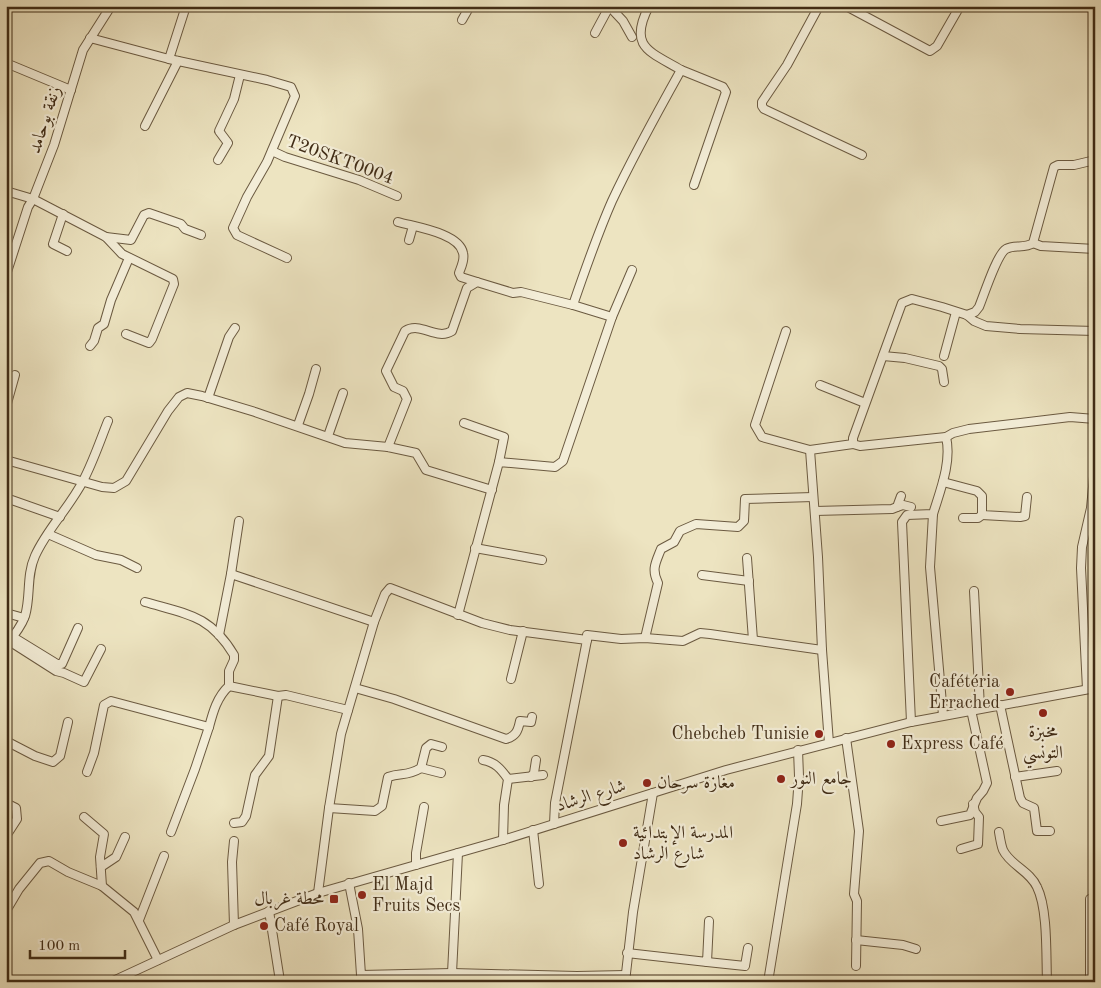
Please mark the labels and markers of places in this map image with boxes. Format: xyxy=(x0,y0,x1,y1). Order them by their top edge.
place label: Cafétéria Errached xyxy=(929,673,1000,712)
marker: Cafétéria Errached xyxy=(1004,686,1016,698)
marker: مخبزة التونسي xyxy=(1037,707,1049,719)
place label: مخبزة التونسي xyxy=(1023,723,1063,769)
place label: Chebcheb Tunisie xyxy=(671,725,809,743)
marker: Chebcheb Tunisie xyxy=(813,728,825,740)
place label: Express Café xyxy=(901,735,1004,753)
marker: Express Café xyxy=(885,738,897,750)
place label: جامع النور xyxy=(789,770,852,794)
marker: جامع النور xyxy=(775,773,787,785)
place label: مغازة سرحان xyxy=(657,774,735,794)
marker: مغازة سرحان xyxy=(641,777,653,789)
place label: المدرسة الإبتدائية شارع الرشاد xyxy=(633,824,733,868)
marker: المدرسة الإبتدائية شارع الرشاد xyxy=(617,837,629,849)
place label: El Majd Fruits Secs xyxy=(372,876,460,915)
marker: El Majd Fruits Secs xyxy=(356,889,368,901)
place label: محطة غربال xyxy=(254,890,324,911)
marker: محطة غربال xyxy=(328,893,340,905)
place label: Café Royal xyxy=(274,917,359,935)
marker: Café Royal xyxy=(258,920,270,932)

